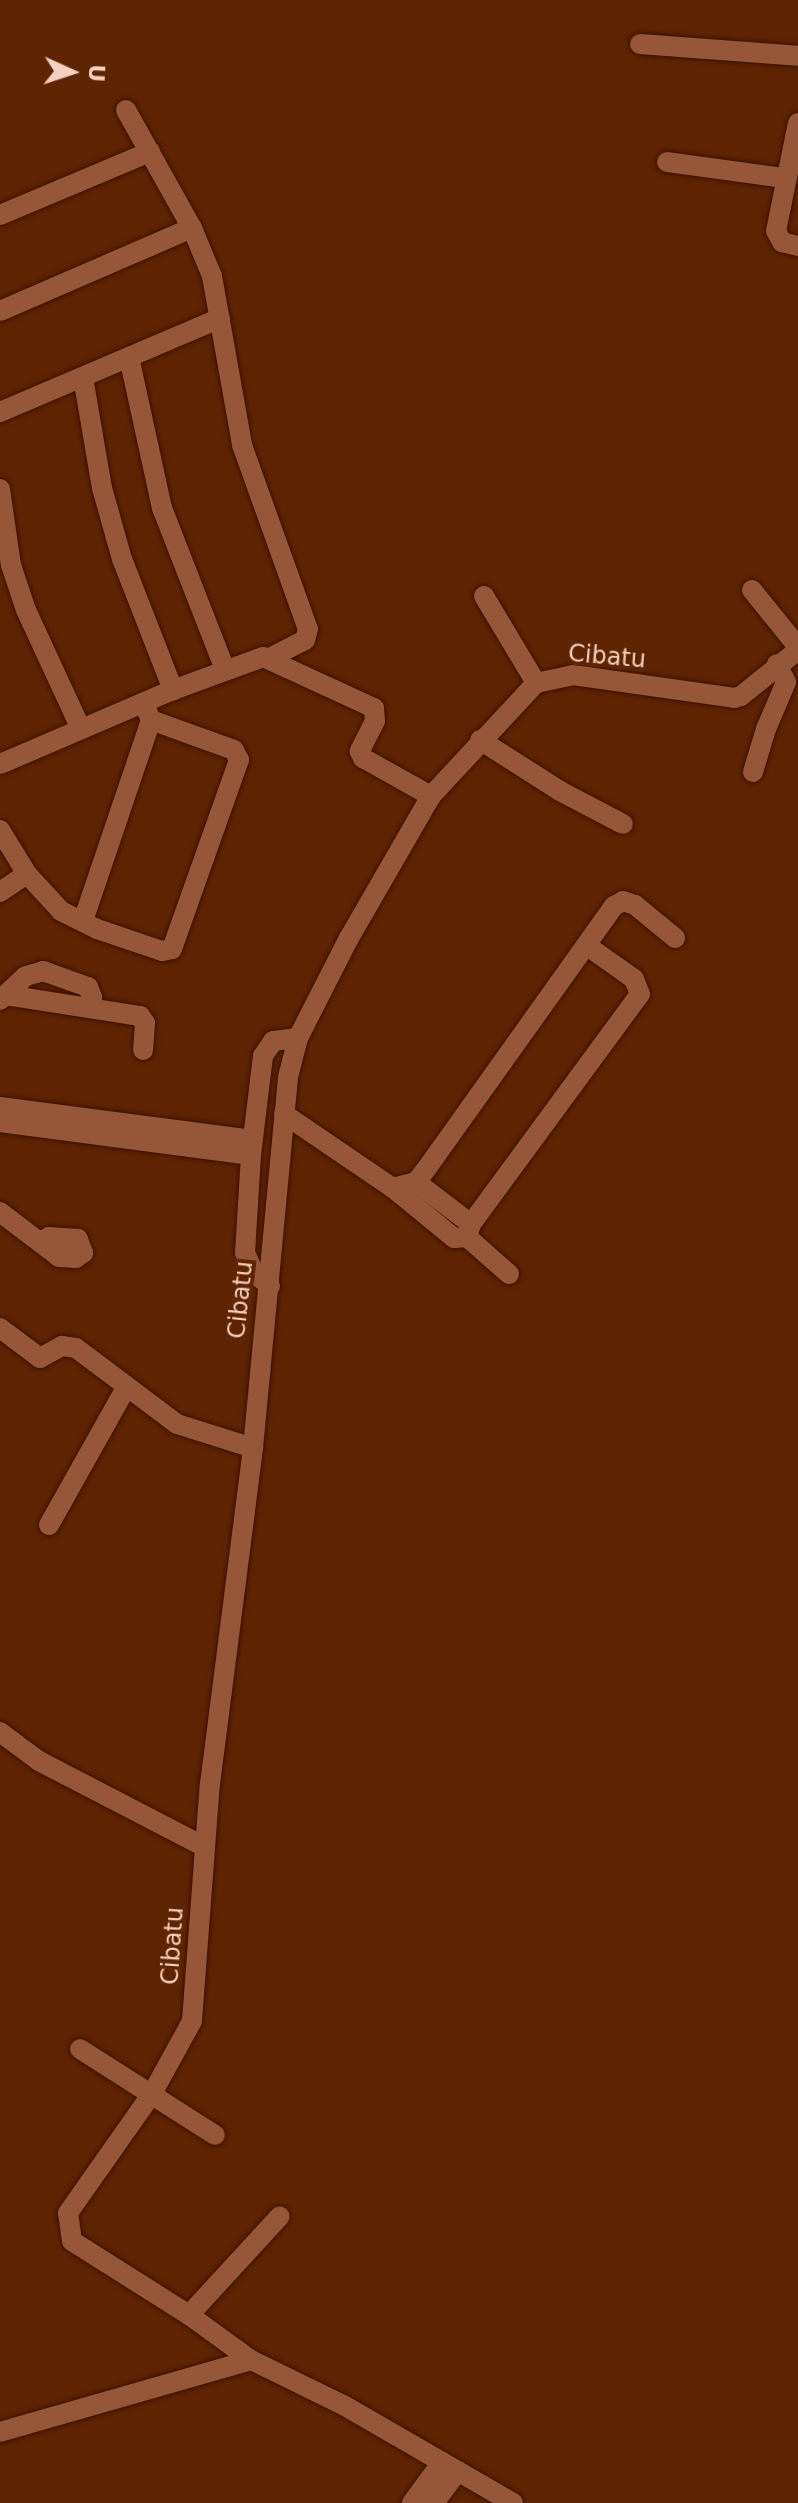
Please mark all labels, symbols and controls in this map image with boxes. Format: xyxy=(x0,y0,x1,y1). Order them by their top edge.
north arrow xyxy=(32,32,112,112)
text: U xyxy=(84,64,109,83)
street label: Cibatu xyxy=(567,639,647,675)
street label: Cibatu xyxy=(223,1260,259,1340)
street label: Cibatu xyxy=(156,1906,190,1986)

